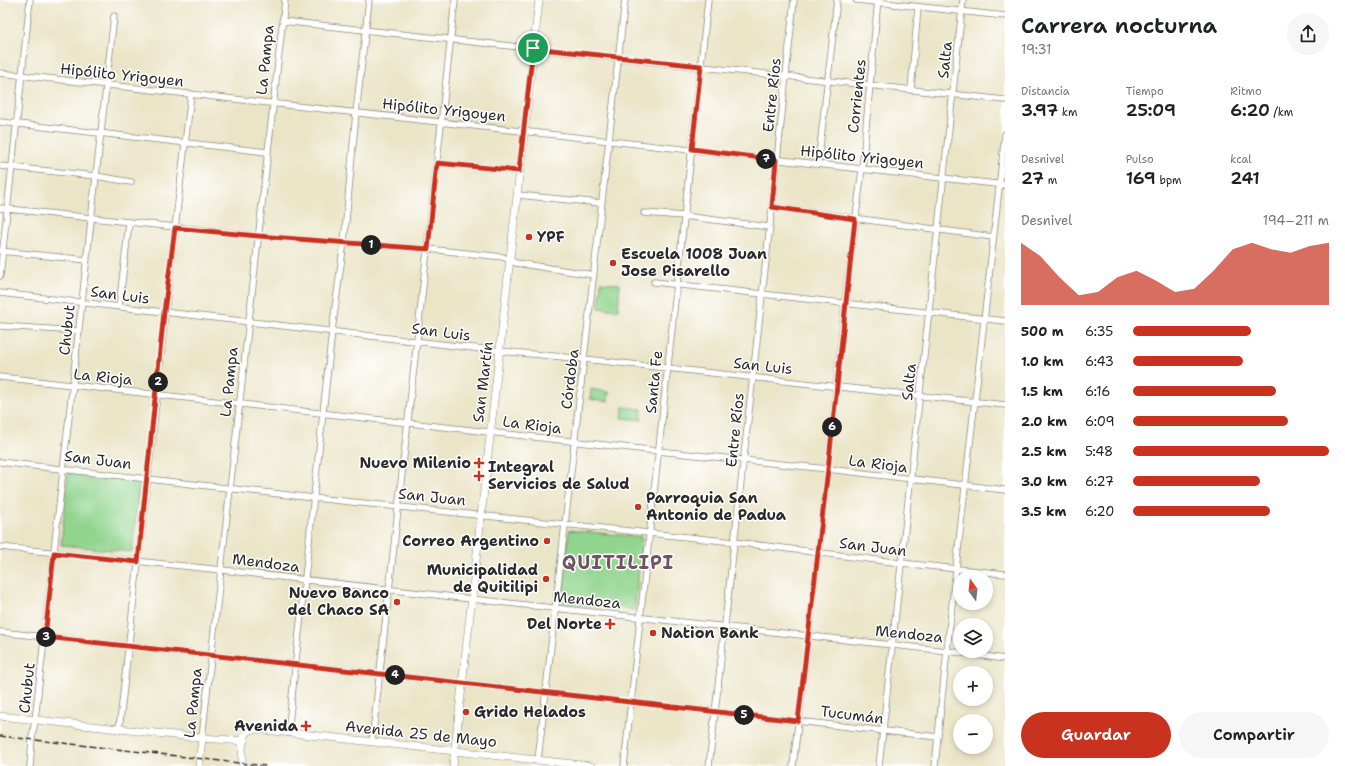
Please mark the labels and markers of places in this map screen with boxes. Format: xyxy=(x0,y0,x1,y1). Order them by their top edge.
pin xyxy=(516,31,550,65)
pin: 7 xyxy=(756,149,776,169)
place label: YPF xyxy=(537,227,565,247)
marker: YPF xyxy=(524,232,534,242)
pin: 1 xyxy=(361,235,381,255)
place label: Escuela 1008 Juan Jose Pisarello xyxy=(621,244,767,281)
marker: Escuela 1008 Juan Jose Pisarello xyxy=(608,258,618,268)
pin: 2 xyxy=(148,372,168,392)
pin: 6 xyxy=(822,417,842,437)
place label: Nuevo Milenio xyxy=(359,453,471,473)
place label: Integral Servicios de Salud xyxy=(488,457,630,494)
marker: Nuevo Milenio xyxy=(474,458,484,468)
marker: Integral Servicios de Salud xyxy=(473,470,485,482)
place label: Parroquia San Antonio de Padua xyxy=(646,488,787,525)
marker: Parroquia San Antonio de Padua xyxy=(633,502,643,512)
place label: Correo Argentino xyxy=(402,531,539,551)
marker: Correo Argentino xyxy=(542,536,552,546)
place label: Municipalidad de Quitilipi xyxy=(427,560,538,597)
marker: Municipalidad de Quitilipi xyxy=(541,574,551,584)
place label: Nuevo Banco del Chaco SA xyxy=(288,583,389,620)
marker: Nuevo Banco del Chaco SA xyxy=(392,597,402,607)
place label: Del Norte xyxy=(527,614,602,634)
marker: Del Norte xyxy=(605,619,615,629)
place label: Nation Bank xyxy=(661,623,759,643)
pin: 3 xyxy=(36,627,56,647)
marker: Nation Bank xyxy=(648,628,658,638)
pin: 4 xyxy=(385,665,405,685)
place label: Grido Helados xyxy=(474,702,586,722)
pin: 5 xyxy=(734,705,754,725)
marker: Grido Helados xyxy=(461,707,471,717)
place label: Avenida xyxy=(234,716,299,736)
marker: Avenida xyxy=(301,721,311,731)

